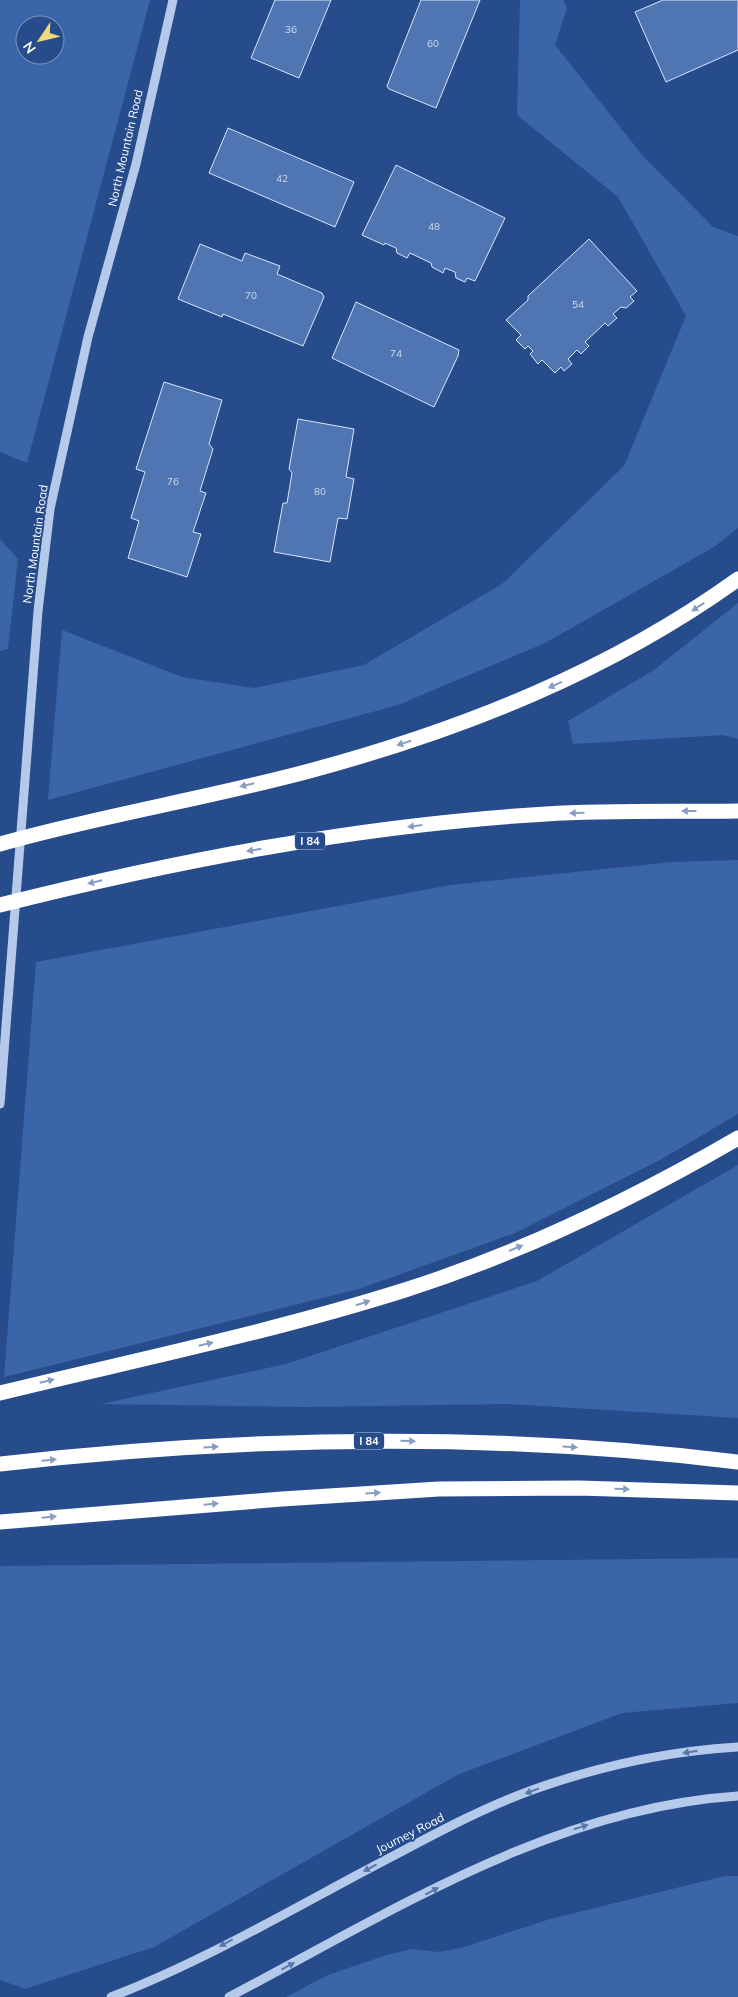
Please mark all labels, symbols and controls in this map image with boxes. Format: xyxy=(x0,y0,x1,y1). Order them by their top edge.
north arrow xyxy=(15,15,65,65)
house number: 36 xyxy=(285,23,297,36)
house number: 60 xyxy=(427,37,439,50)
text: N xyxy=(19,38,40,57)
street label: North Mountain Road xyxy=(104,88,146,208)
house number: 42 xyxy=(276,172,288,185)
house number: 48 xyxy=(428,220,440,233)
house number: 70 xyxy=(245,289,257,302)
house number: 54 xyxy=(572,298,584,311)
house number: 74 xyxy=(390,347,402,360)
house number: 76 xyxy=(167,475,179,488)
street label: North Mountain Road xyxy=(19,484,51,604)
house number: 80 xyxy=(314,485,326,498)
one-way arrow xyxy=(691,602,705,612)
one-way arrow xyxy=(548,681,562,689)
one-way arrow xyxy=(396,740,411,747)
one-way arrow xyxy=(239,781,254,789)
one-way arrow xyxy=(681,808,697,816)
one-way arrow xyxy=(568,810,584,818)
one-way arrow xyxy=(406,822,422,830)
road number: I 84 xyxy=(295,832,325,849)
one-way arrow xyxy=(246,847,262,855)
one-way arrow xyxy=(87,878,102,886)
one-way arrow xyxy=(509,1244,523,1252)
one-way arrow xyxy=(355,1298,370,1306)
one-way arrow xyxy=(198,1340,213,1348)
one-way arrow xyxy=(40,1377,55,1385)
road number: I 84 xyxy=(354,1432,384,1450)
one-way arrow xyxy=(400,1437,416,1445)
one-way arrow xyxy=(203,1443,219,1451)
one-way arrow xyxy=(563,1443,579,1451)
one-way arrow xyxy=(41,1455,57,1463)
one-way arrow xyxy=(615,1485,631,1493)
one-way arrow xyxy=(365,1488,381,1496)
one-way arrow xyxy=(203,1500,219,1508)
one-way arrow xyxy=(41,1513,57,1521)
one-way arrow xyxy=(681,1748,697,1756)
one-way arrow xyxy=(524,1787,539,1795)
street label: Journey Road xyxy=(373,1809,447,1857)
one-way arrow xyxy=(574,1822,589,1830)
one-way arrow xyxy=(362,1864,377,1872)
one-way arrow xyxy=(425,1887,439,1895)
one-way arrow xyxy=(218,1939,233,1947)
one-way arrow xyxy=(281,1962,295,1970)

